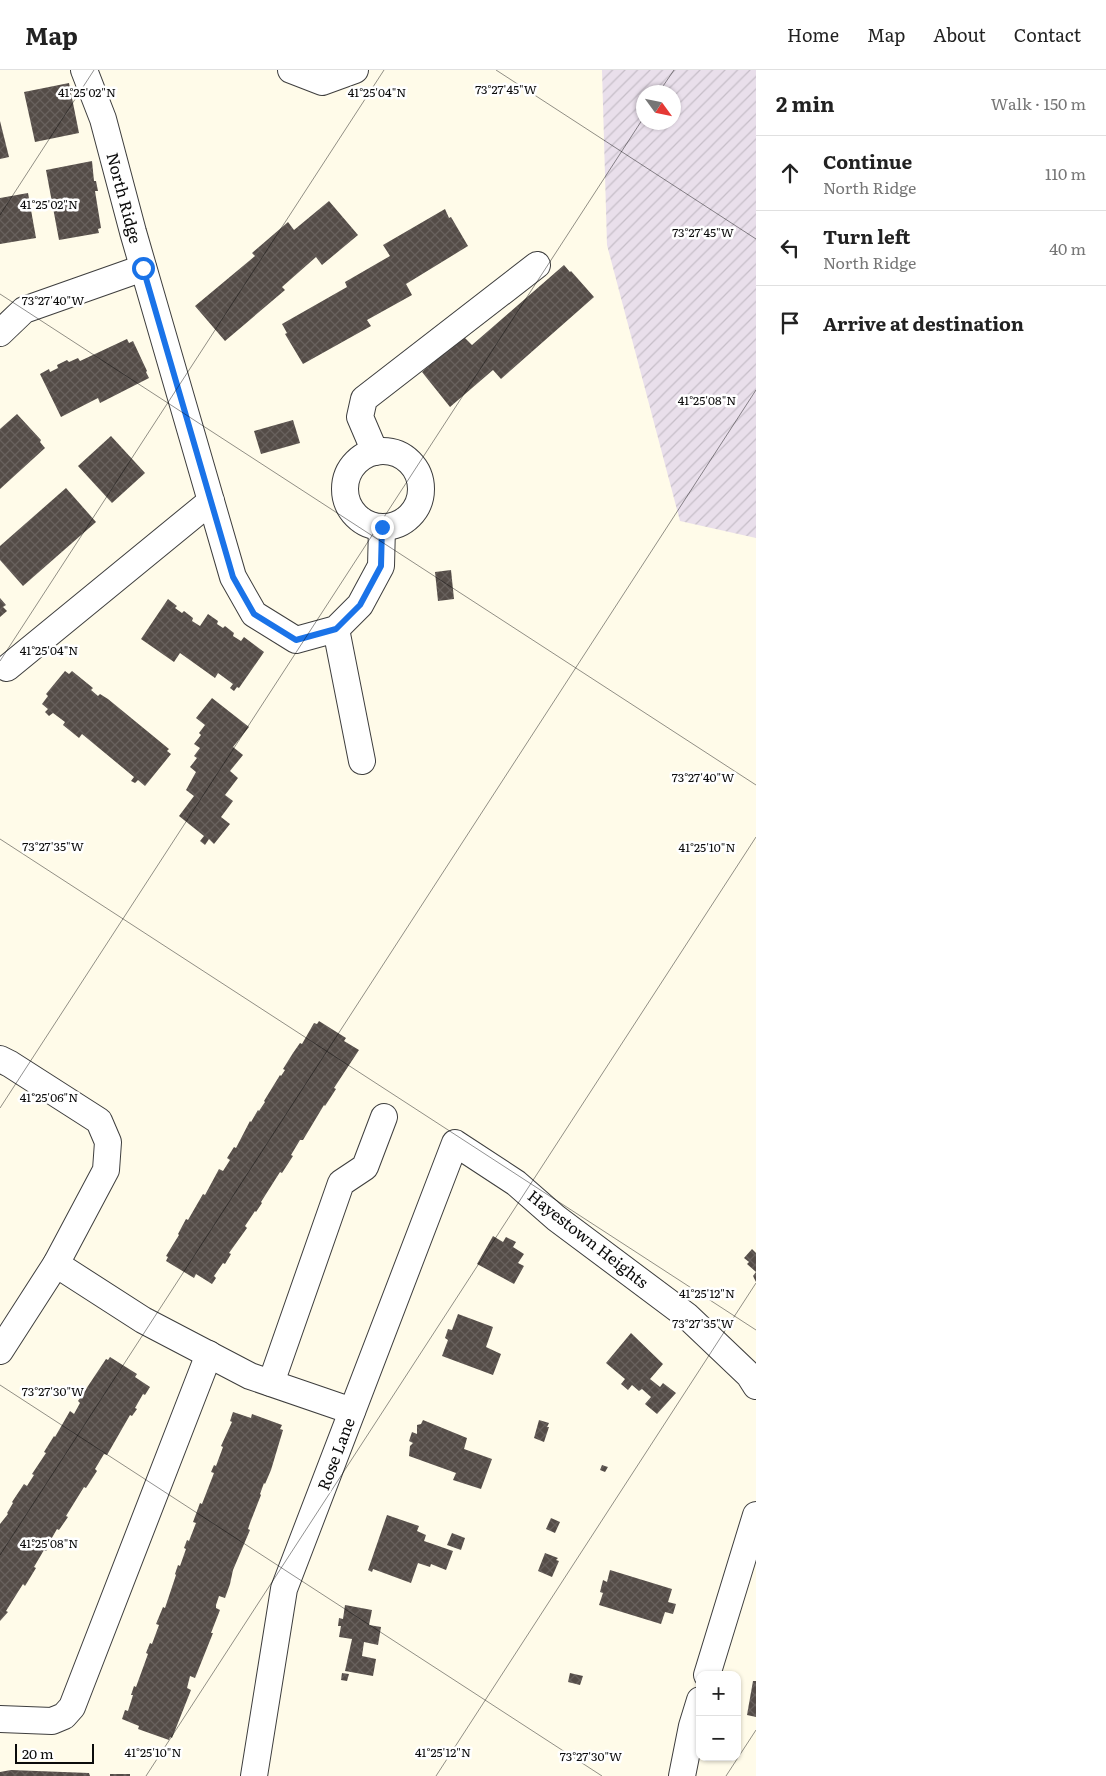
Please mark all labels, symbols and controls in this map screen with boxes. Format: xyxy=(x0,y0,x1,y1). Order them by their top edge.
text: Map xyxy=(25,17,78,52)
text: Home xyxy=(787,21,839,48)
text: Map xyxy=(867,21,905,48)
text: About xyxy=(933,21,986,48)
text: Contact xyxy=(1014,21,1081,48)
text: 73°27'45"W xyxy=(475,80,537,98)
text: 41°25'02"N xyxy=(58,83,116,101)
text: 41°25'04"N xyxy=(348,83,406,101)
north arrow xyxy=(636,85,681,130)
text: 2 min xyxy=(776,87,835,118)
text: Walk · 150 m xyxy=(991,91,1086,115)
text: Continue xyxy=(823,147,912,175)
street label: North Ridge xyxy=(101,150,149,246)
icon: ahead xyxy=(776,159,804,187)
text: 110 m xyxy=(1045,161,1086,185)
text: North Ridge xyxy=(823,175,916,199)
text: 41°25'02"N xyxy=(20,195,78,213)
text: Turn left xyxy=(823,222,910,250)
text: 73°27'45"W xyxy=(672,223,734,241)
icon: left xyxy=(776,234,804,262)
text: 40 m xyxy=(1049,236,1086,260)
text: North Ridge xyxy=(823,250,916,274)
route start xyxy=(132,257,155,280)
text: 73°27'40"W xyxy=(22,291,84,309)
icon: arrive xyxy=(776,309,804,337)
text: Arrive at destination xyxy=(823,309,1024,337)
text: 41°25'08"N xyxy=(678,391,736,409)
route end xyxy=(371,516,394,539)
text: 41°25'04"N xyxy=(20,641,78,659)
text: 73°27'40"W xyxy=(672,768,734,786)
text: 73°27'35"W xyxy=(22,837,84,855)
text: 41°25'10"N xyxy=(679,838,735,856)
text: 41°25'06"N xyxy=(20,1088,78,1106)
street label: Hayestown Heights xyxy=(523,1183,654,1293)
text: 41°25'12"N xyxy=(679,1284,735,1302)
text: 73°27'35"W xyxy=(672,1314,734,1332)
text: 73°27'30"W xyxy=(22,1382,84,1400)
street label: Rose Lane xyxy=(310,1414,360,1494)
text: 41°25'08"N xyxy=(20,1534,78,1552)
map controls xyxy=(696,1671,741,1761)
button: + xyxy=(696,1671,741,1716)
button: − xyxy=(696,1716,741,1761)
scale bar xyxy=(15,1741,94,1764)
text: 20 m xyxy=(22,1743,54,1763)
text: 41°25'10"N xyxy=(125,1743,181,1761)
text: 41°25'12"N xyxy=(415,1743,471,1761)
text: 73°27'30"W xyxy=(560,1747,622,1765)

